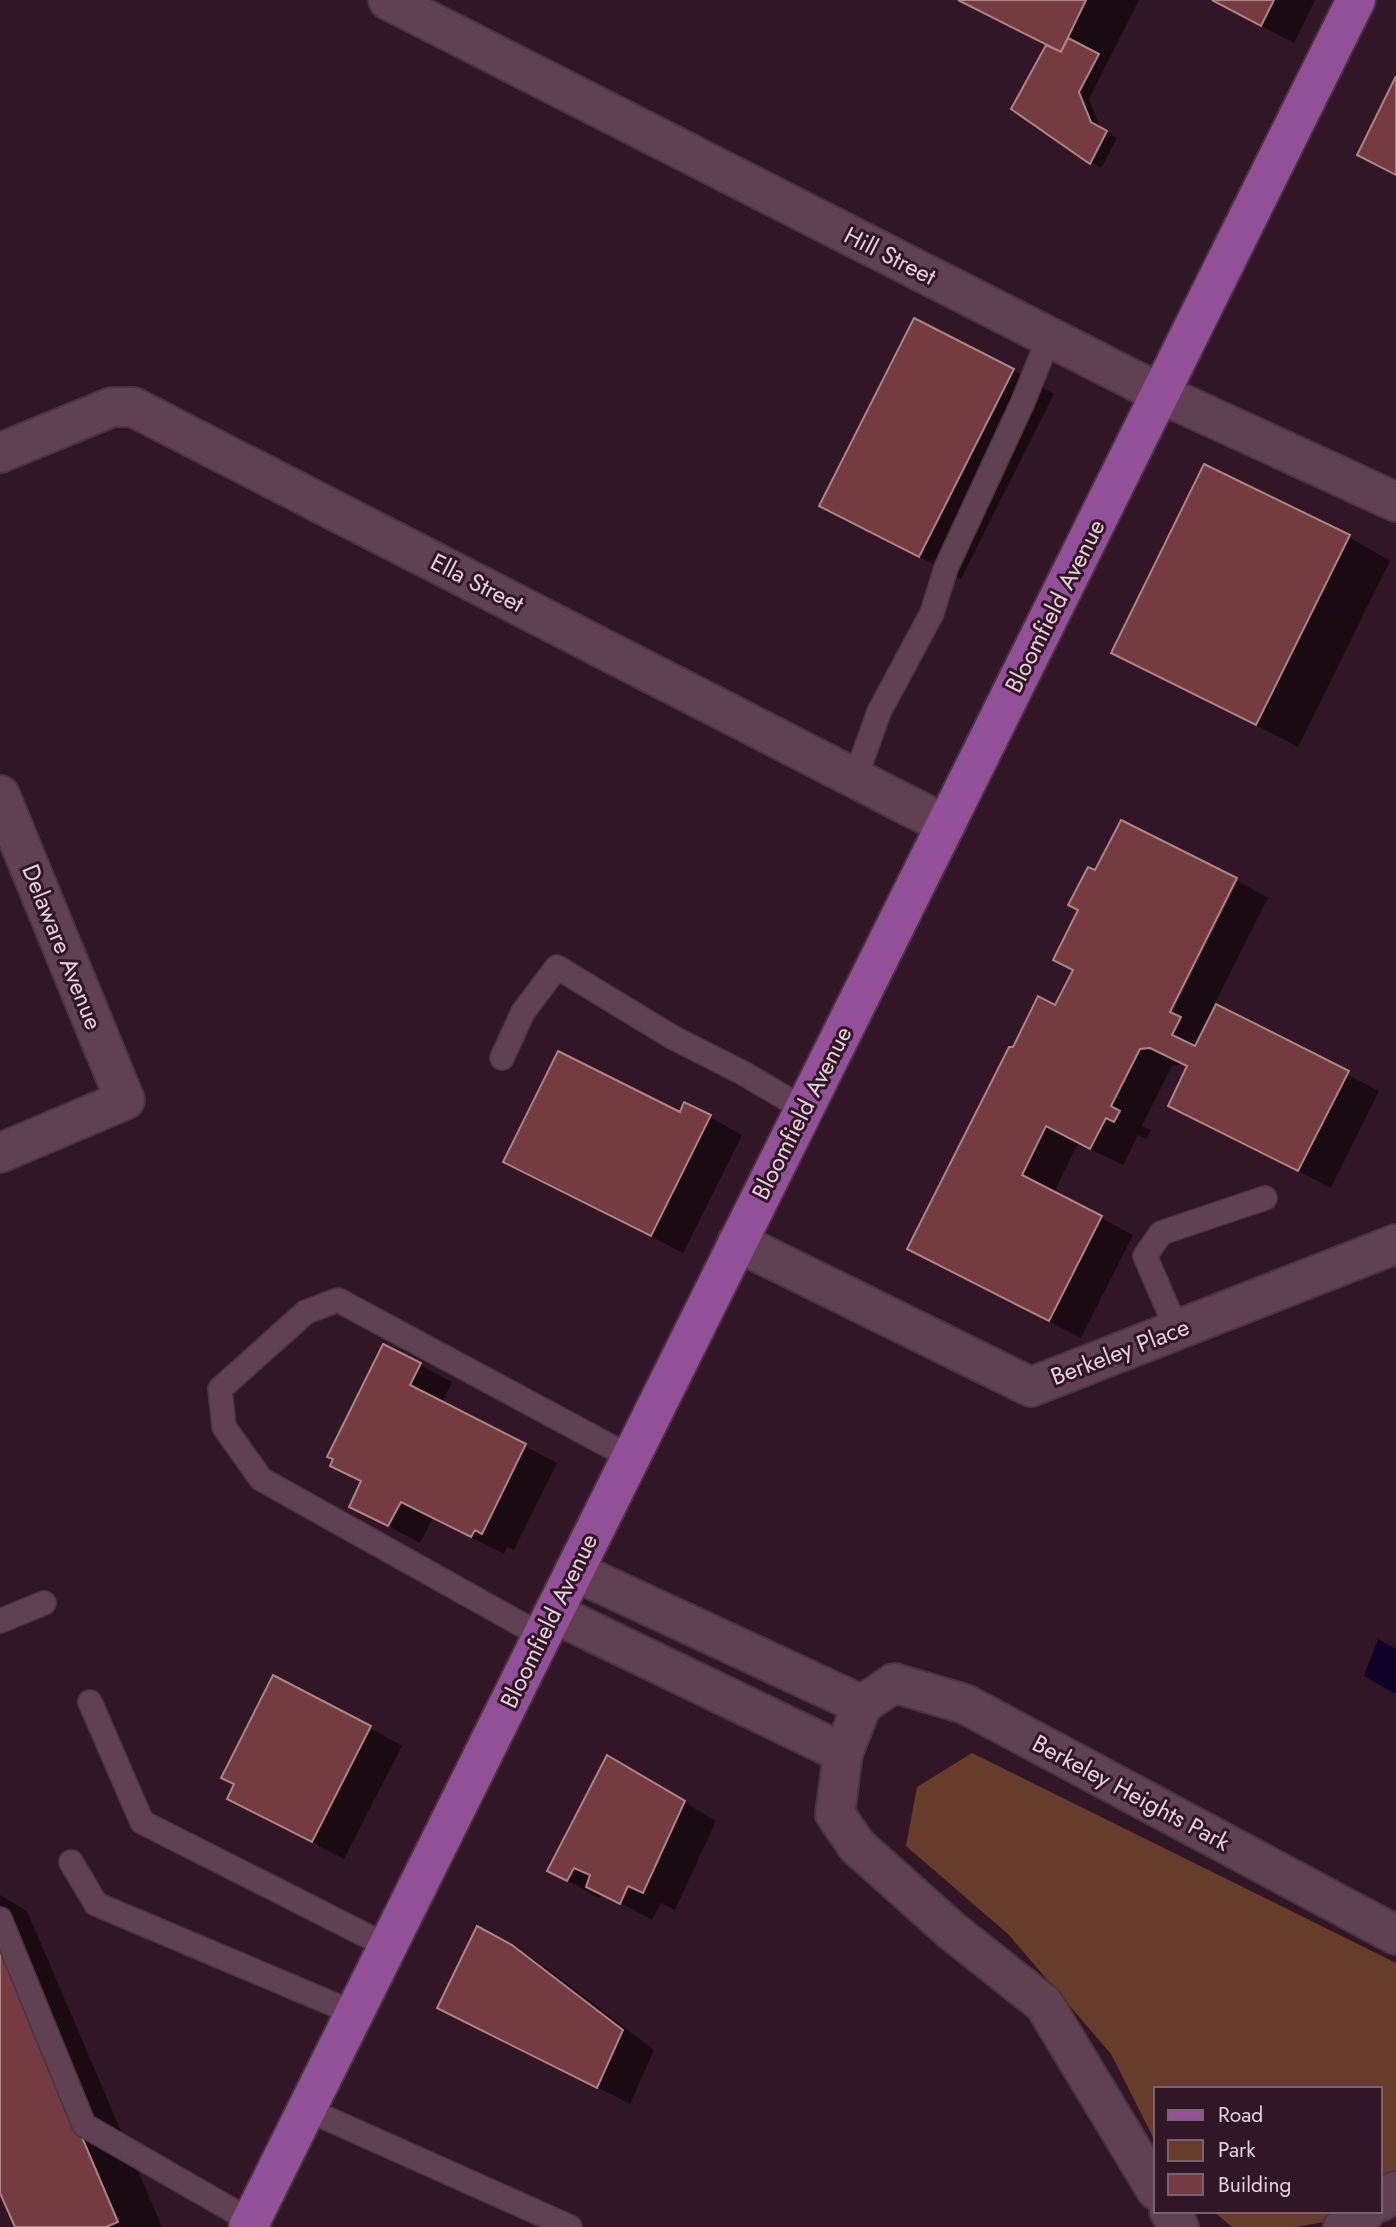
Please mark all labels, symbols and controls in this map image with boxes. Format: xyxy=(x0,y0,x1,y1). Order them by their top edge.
street label: Hill Street xyxy=(838,218,942,294)
street label: Bloomfield Avenue xyxy=(996,513,1113,699)
street label: Ella Street xyxy=(425,544,530,621)
street label: Delaware Avenue xyxy=(13,859,112,1035)
street label: Bloomfield Avenue xyxy=(743,1020,860,1206)
street label: Berkeley Place xyxy=(1045,1309,1194,1394)
street label: Bloomfield Avenue xyxy=(491,1528,606,1714)
street label: Berkeley Heights Park xyxy=(1026,1726,1237,1860)
legend xyxy=(1154,2087,1382,2213)
text: Road xyxy=(1218,2100,1263,2130)
text: Park xyxy=(1218,2135,1256,2165)
text: Building xyxy=(1218,2170,1291,2200)

